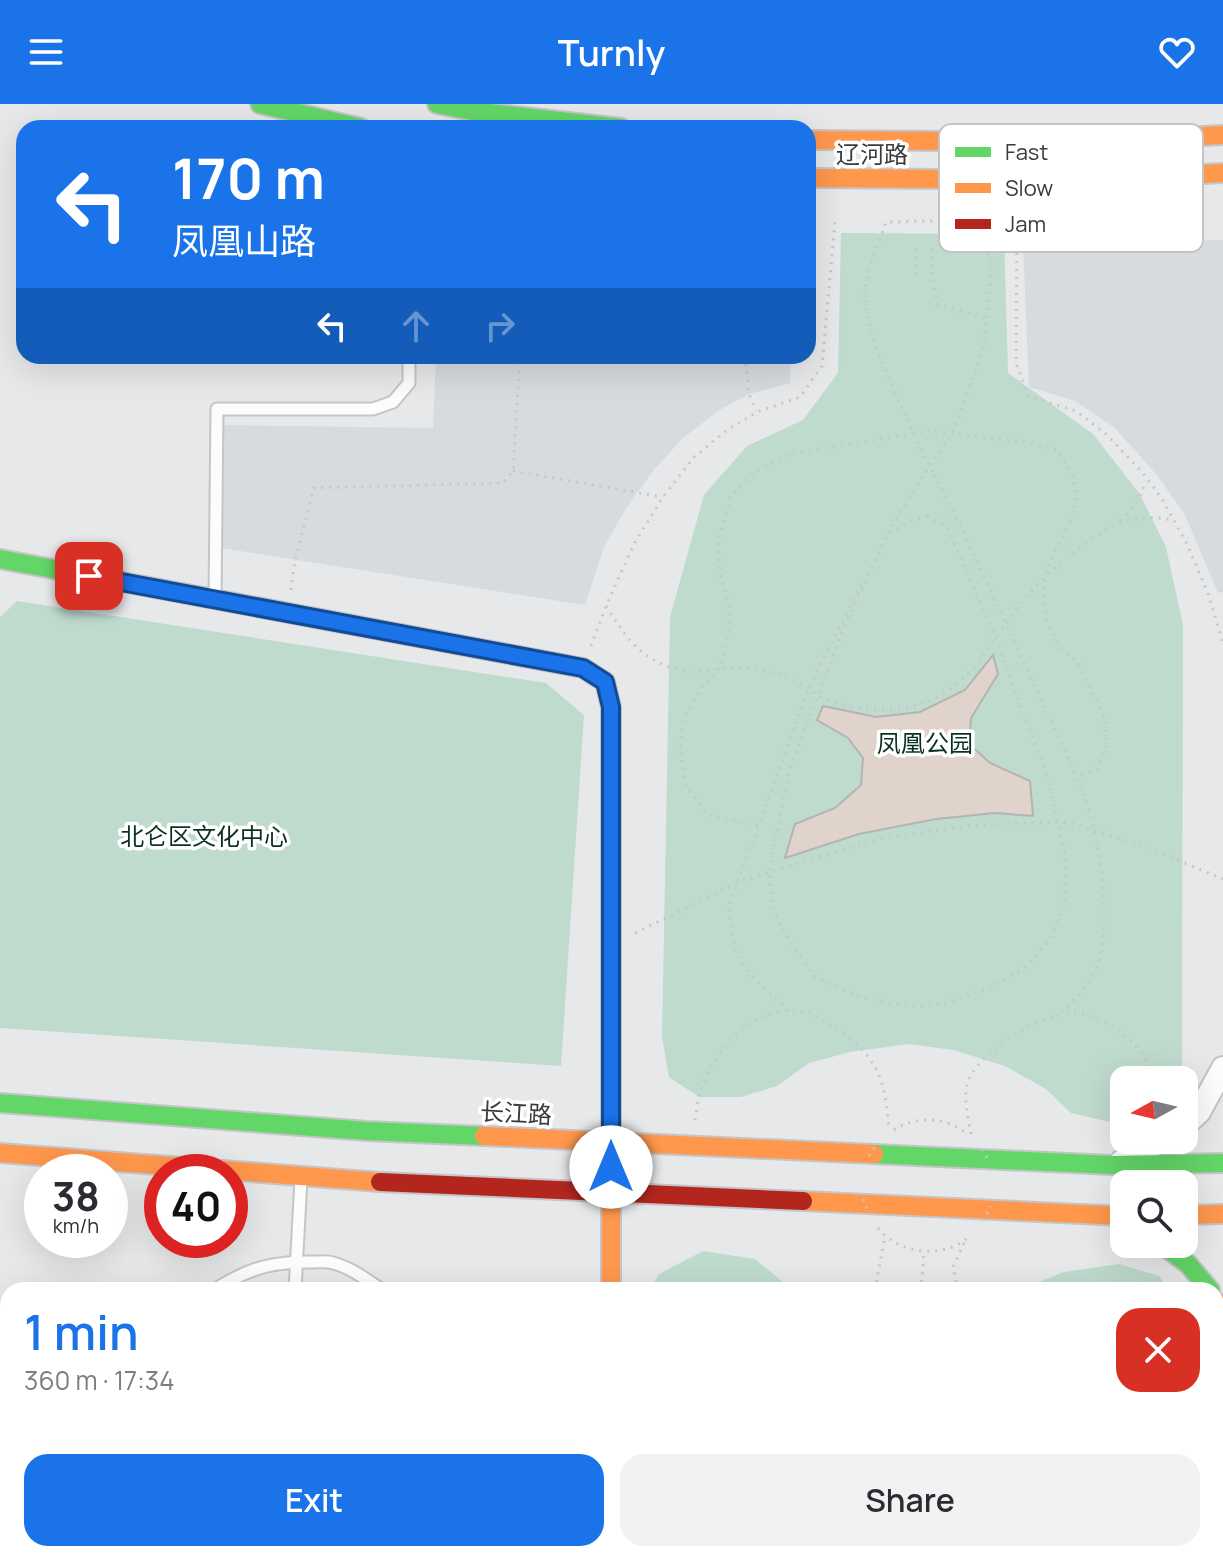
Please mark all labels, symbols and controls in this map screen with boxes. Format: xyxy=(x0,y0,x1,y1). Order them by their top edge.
text: Turnly xyxy=(558,28,665,77)
icon: menu xyxy=(24,30,68,74)
icon: heart xyxy=(1155,30,1199,74)
legend xyxy=(939,124,1203,252)
street label: 辽河路 xyxy=(836,137,908,170)
text: Fast xyxy=(1005,137,1048,167)
text: 170 m xyxy=(172,139,325,216)
icon: left xyxy=(40,152,144,256)
text: Slow xyxy=(1005,173,1053,203)
text: Jam xyxy=(1005,209,1046,239)
text: 凤凰山路 xyxy=(172,216,316,265)
icon: left xyxy=(310,304,354,348)
icon: ahead xyxy=(394,304,438,348)
icon: right xyxy=(478,304,522,348)
pin xyxy=(55,542,123,610)
icon: arrive xyxy=(67,554,111,598)
park label: 凤凰公园 xyxy=(877,726,973,759)
park label: 北仑区文化中心 xyxy=(120,819,288,852)
north arrow xyxy=(1110,1066,1198,1154)
map controls xyxy=(1110,1066,1198,1258)
street label: 长江路 xyxy=(479,1094,553,1131)
position arrow xyxy=(569,1125,653,1209)
speed limit sign: 40 xyxy=(144,1154,248,1258)
text: 38 xyxy=(52,1168,100,1223)
button: search xyxy=(1110,1170,1198,1258)
text: km/h xyxy=(53,1212,99,1239)
text: 1 min xyxy=(24,1299,138,1364)
button: close xyxy=(1116,1308,1200,1392)
text: 360 m · 17:34 xyxy=(24,1362,175,1398)
button: Exit xyxy=(24,1454,604,1546)
button: Share xyxy=(620,1454,1200,1546)

